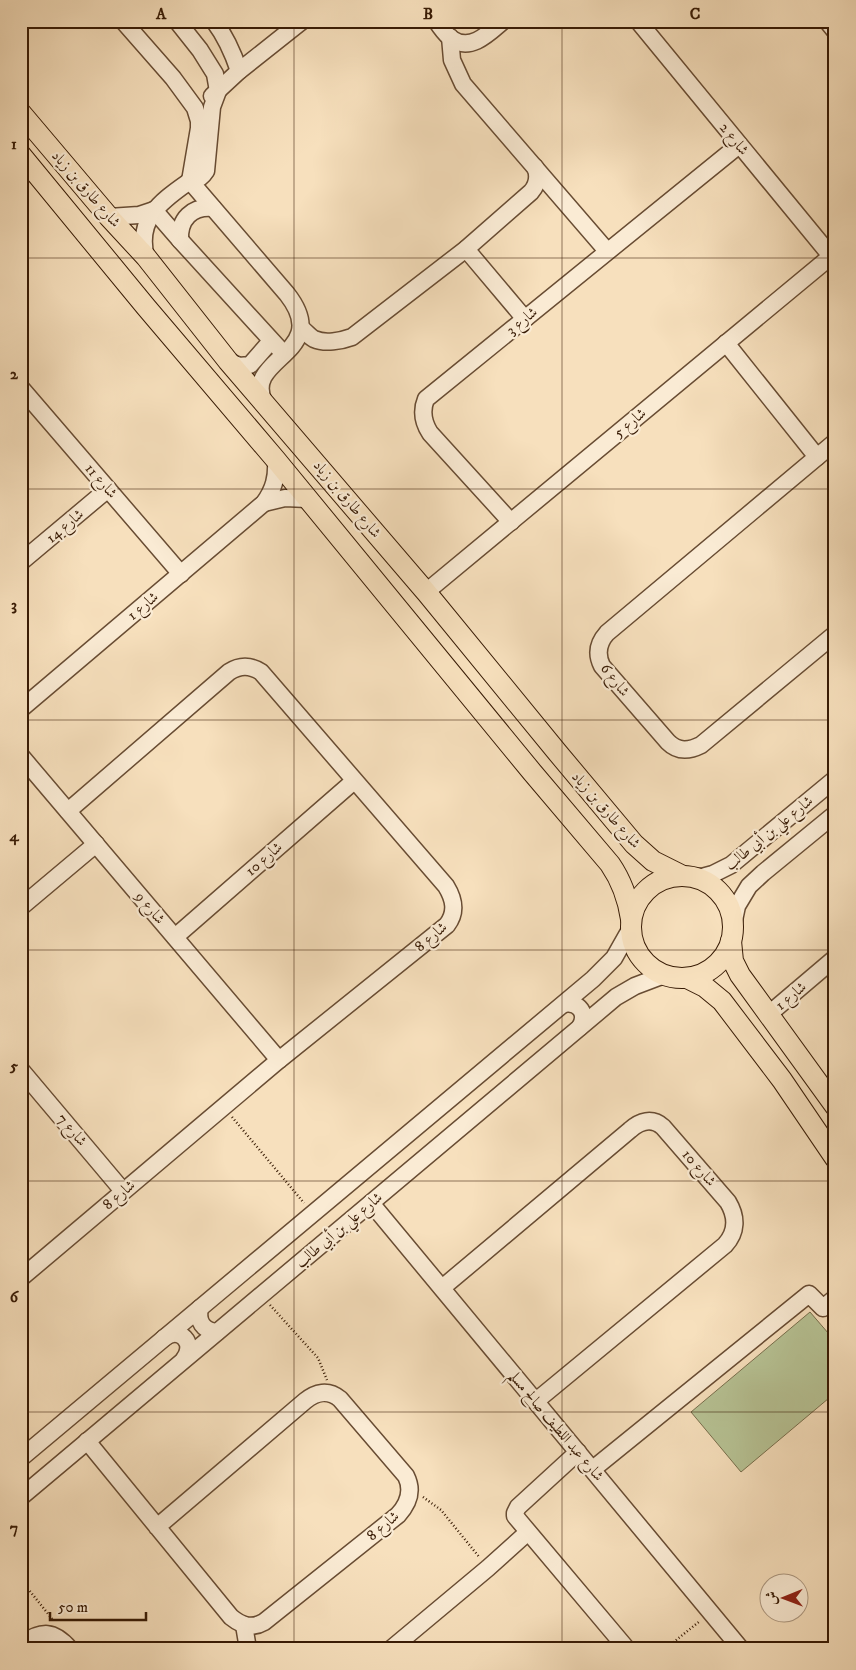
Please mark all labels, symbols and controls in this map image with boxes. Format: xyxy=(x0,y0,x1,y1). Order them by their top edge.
text: A xyxy=(155,4,167,24)
text: B xyxy=(423,4,433,24)
text: C xyxy=(690,4,700,24)
street label: شارع 2 xyxy=(713,119,753,161)
text: 1 xyxy=(11,134,17,154)
street label: شارع طارق بن زياد xyxy=(45,147,125,233)
street label: شارع 3 xyxy=(502,303,543,342)
text: 2 xyxy=(10,364,19,384)
street label: شارع 5 xyxy=(610,404,652,444)
street label: شارع طارق بن زياد xyxy=(307,456,385,544)
street label: شارع 11 xyxy=(78,460,121,504)
street label: شارع 14 xyxy=(42,505,90,550)
street label: شارع 1 xyxy=(124,588,164,627)
text: 3 xyxy=(11,595,17,615)
street label: شارع 6 xyxy=(594,660,634,702)
street label: شارع طارق بن زياد xyxy=(565,768,645,854)
street label: شارع علي بن أبي طالب xyxy=(720,790,820,878)
text: 4 xyxy=(8,826,19,846)
street label: شارع 10 xyxy=(242,838,288,882)
street label: شارع 9 xyxy=(128,887,169,930)
street label: شارع 8 xyxy=(411,918,453,958)
street label: شارع 1 xyxy=(772,978,812,1017)
text: 5 xyxy=(9,1056,18,1076)
street label: شارع 7 xyxy=(50,1110,91,1152)
street label: شارع 10 xyxy=(676,1146,720,1192)
street label: شارع 8 xyxy=(99,1176,141,1216)
street label: شارع علي بن أبي طالب xyxy=(290,1186,389,1275)
text: 6 xyxy=(10,1287,20,1307)
street label: شارع عبد اللطيف صالح مسلم xyxy=(500,1367,608,1488)
street label: شارع 8 xyxy=(363,1507,405,1547)
text: 7 xyxy=(10,1518,18,1538)
north arrow xyxy=(758,1572,808,1622)
scale bar xyxy=(50,1590,146,1622)
text: ش xyxy=(763,1591,781,1605)
text: 50 m xyxy=(58,1598,88,1617)

